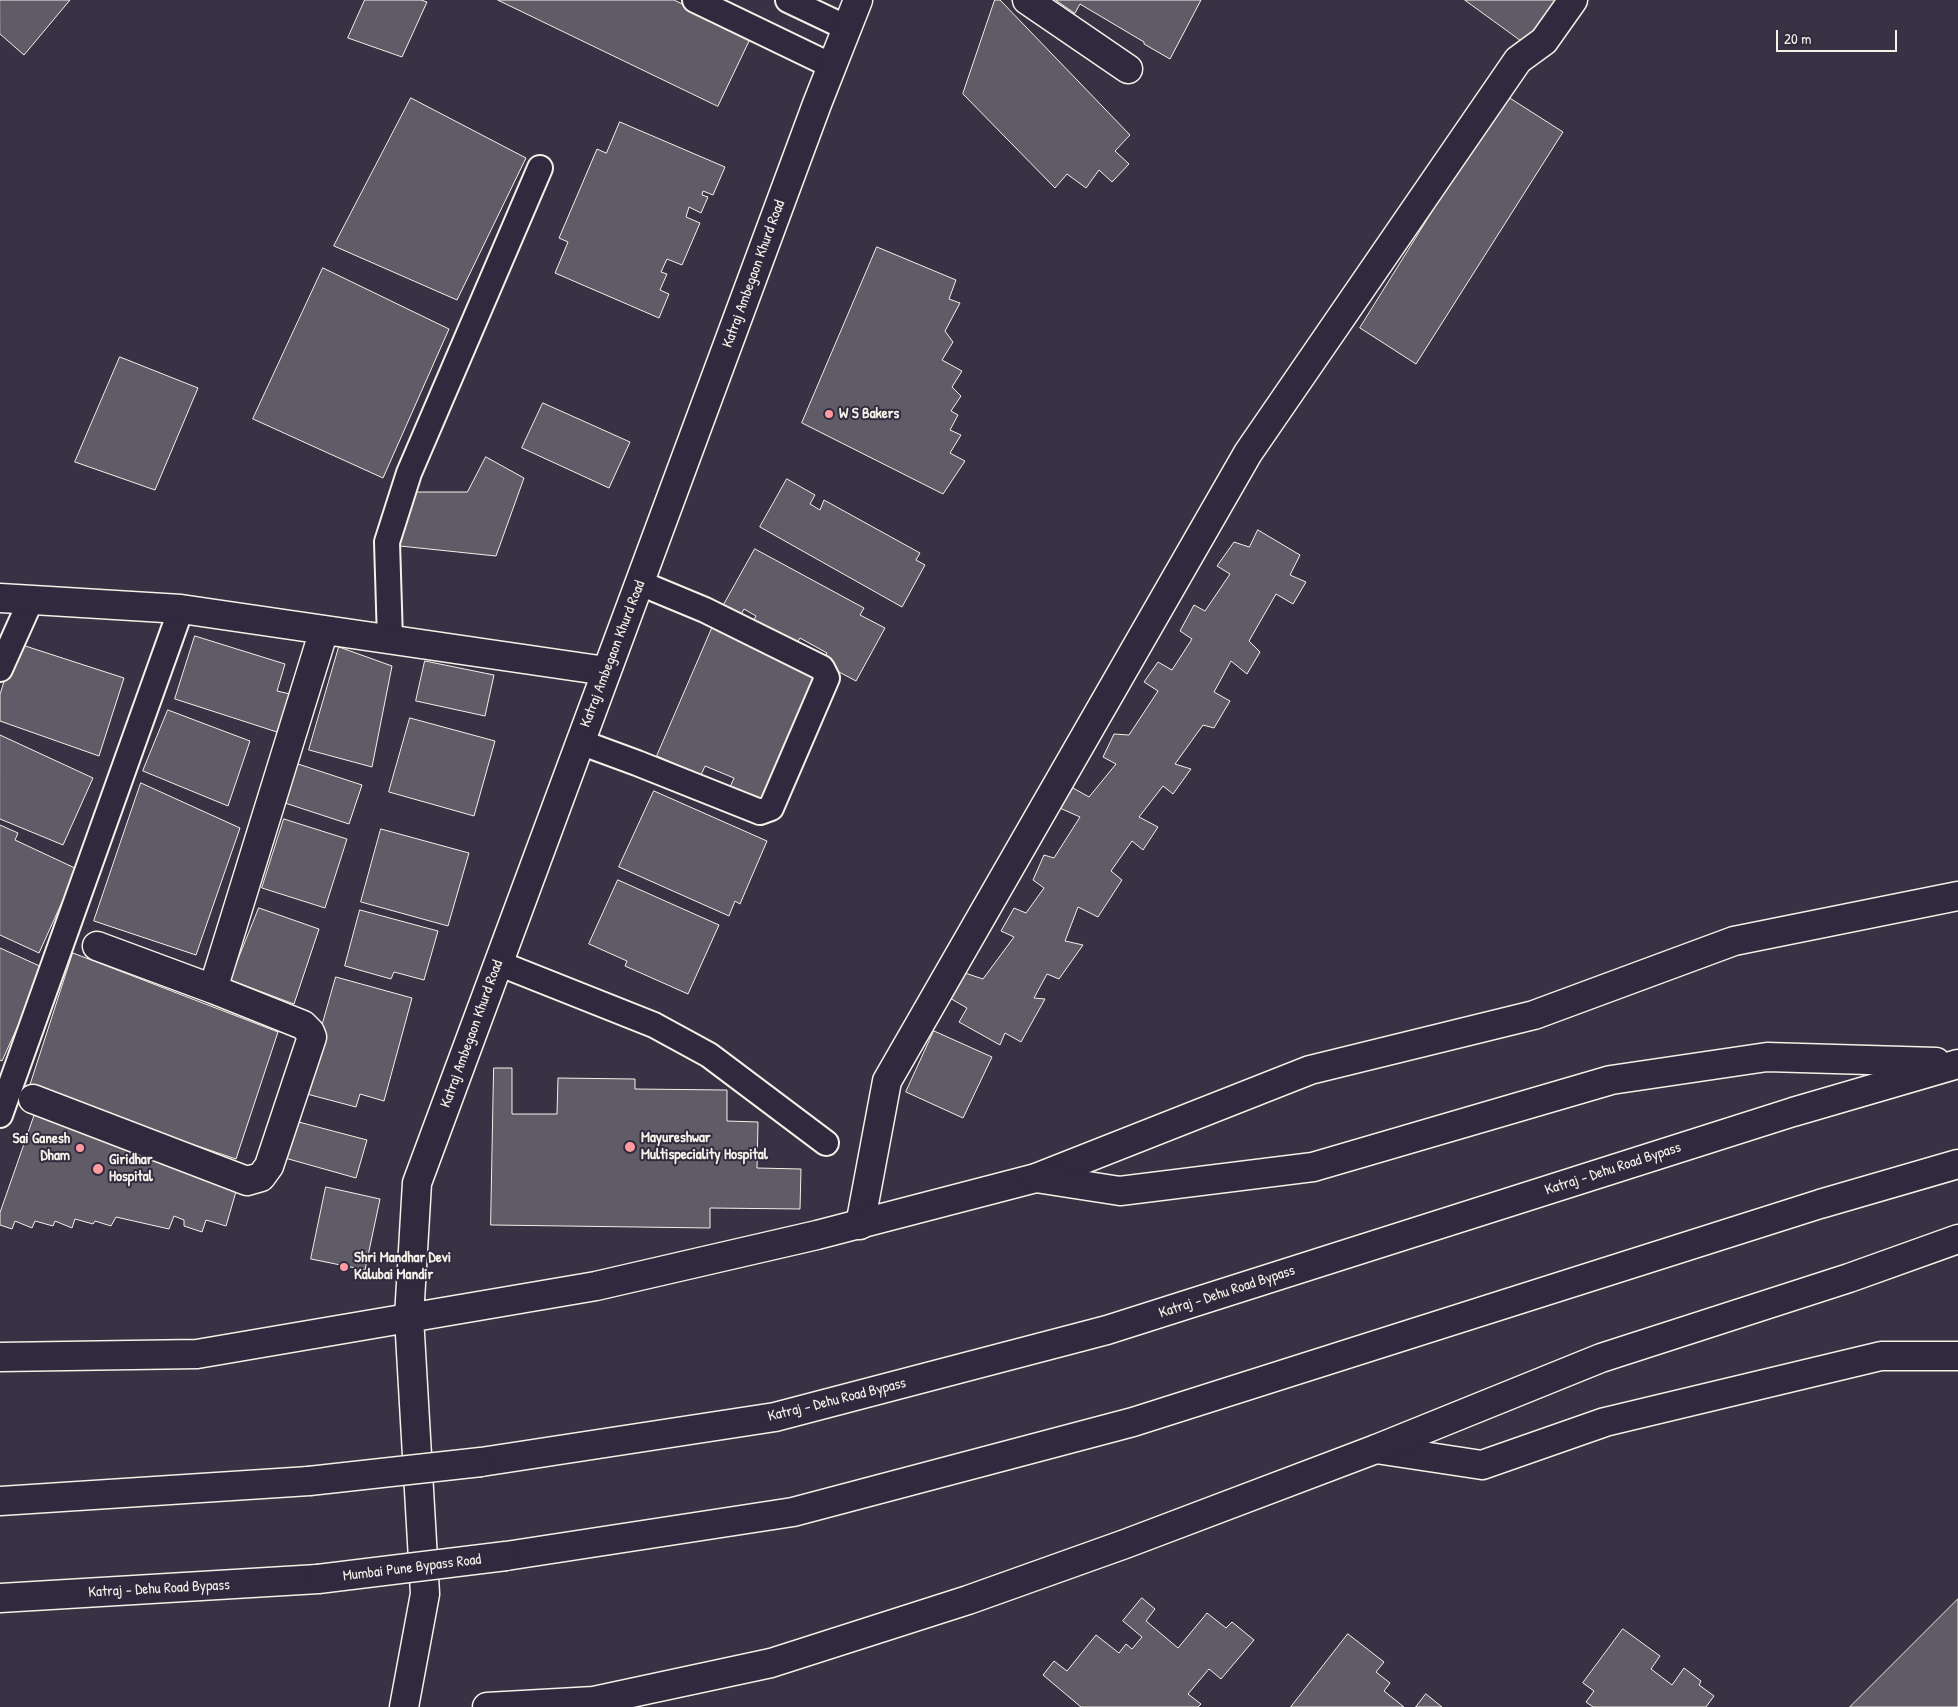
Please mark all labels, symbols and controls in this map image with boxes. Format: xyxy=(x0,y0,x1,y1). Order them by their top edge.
scale bar xyxy=(1778,20,1899,52)
text: 20 m xyxy=(1784,28,1811,49)
street label: Katraj Ambegaon Khurd Road xyxy=(719,198,789,350)
place label: W S Bakers xyxy=(839,405,899,423)
marker: W S Bakers xyxy=(823,408,835,420)
street label: Katraj Ambegaon Khurd Road xyxy=(577,578,649,730)
street label: Katraj Ambegaon Khurd Road xyxy=(437,958,507,1110)
place label: Mayureshwar Multispeciality Hospital xyxy=(641,1129,768,1164)
place label: Sai Ganesh Dham xyxy=(13,1130,70,1165)
street label: Katraj - Dehu Road Bypass xyxy=(1543,1139,1683,1199)
marker: Mayureshwar Multispeciality Hospital xyxy=(623,1140,637,1154)
marker: Sai Ganesh Dham xyxy=(74,1142,86,1154)
place label: Giridhar Hospital xyxy=(109,1151,153,1186)
marker: Giridhar Hospital xyxy=(91,1162,105,1176)
place label: Shri Mandhar Devi Kalubai Mandir xyxy=(354,1249,451,1284)
marker: Shri Mandhar Devi Kalubai Mandir xyxy=(338,1261,350,1273)
street label: Katraj - Dehu Road Bypass xyxy=(1157,1262,1297,1322)
street label: Katraj - Dehu Road Bypass xyxy=(766,1374,908,1426)
street label: Mumbai Pune Bypass Road xyxy=(342,1551,482,1585)
street label: Katraj - Dehu Road Bypass xyxy=(88,1576,230,1602)

